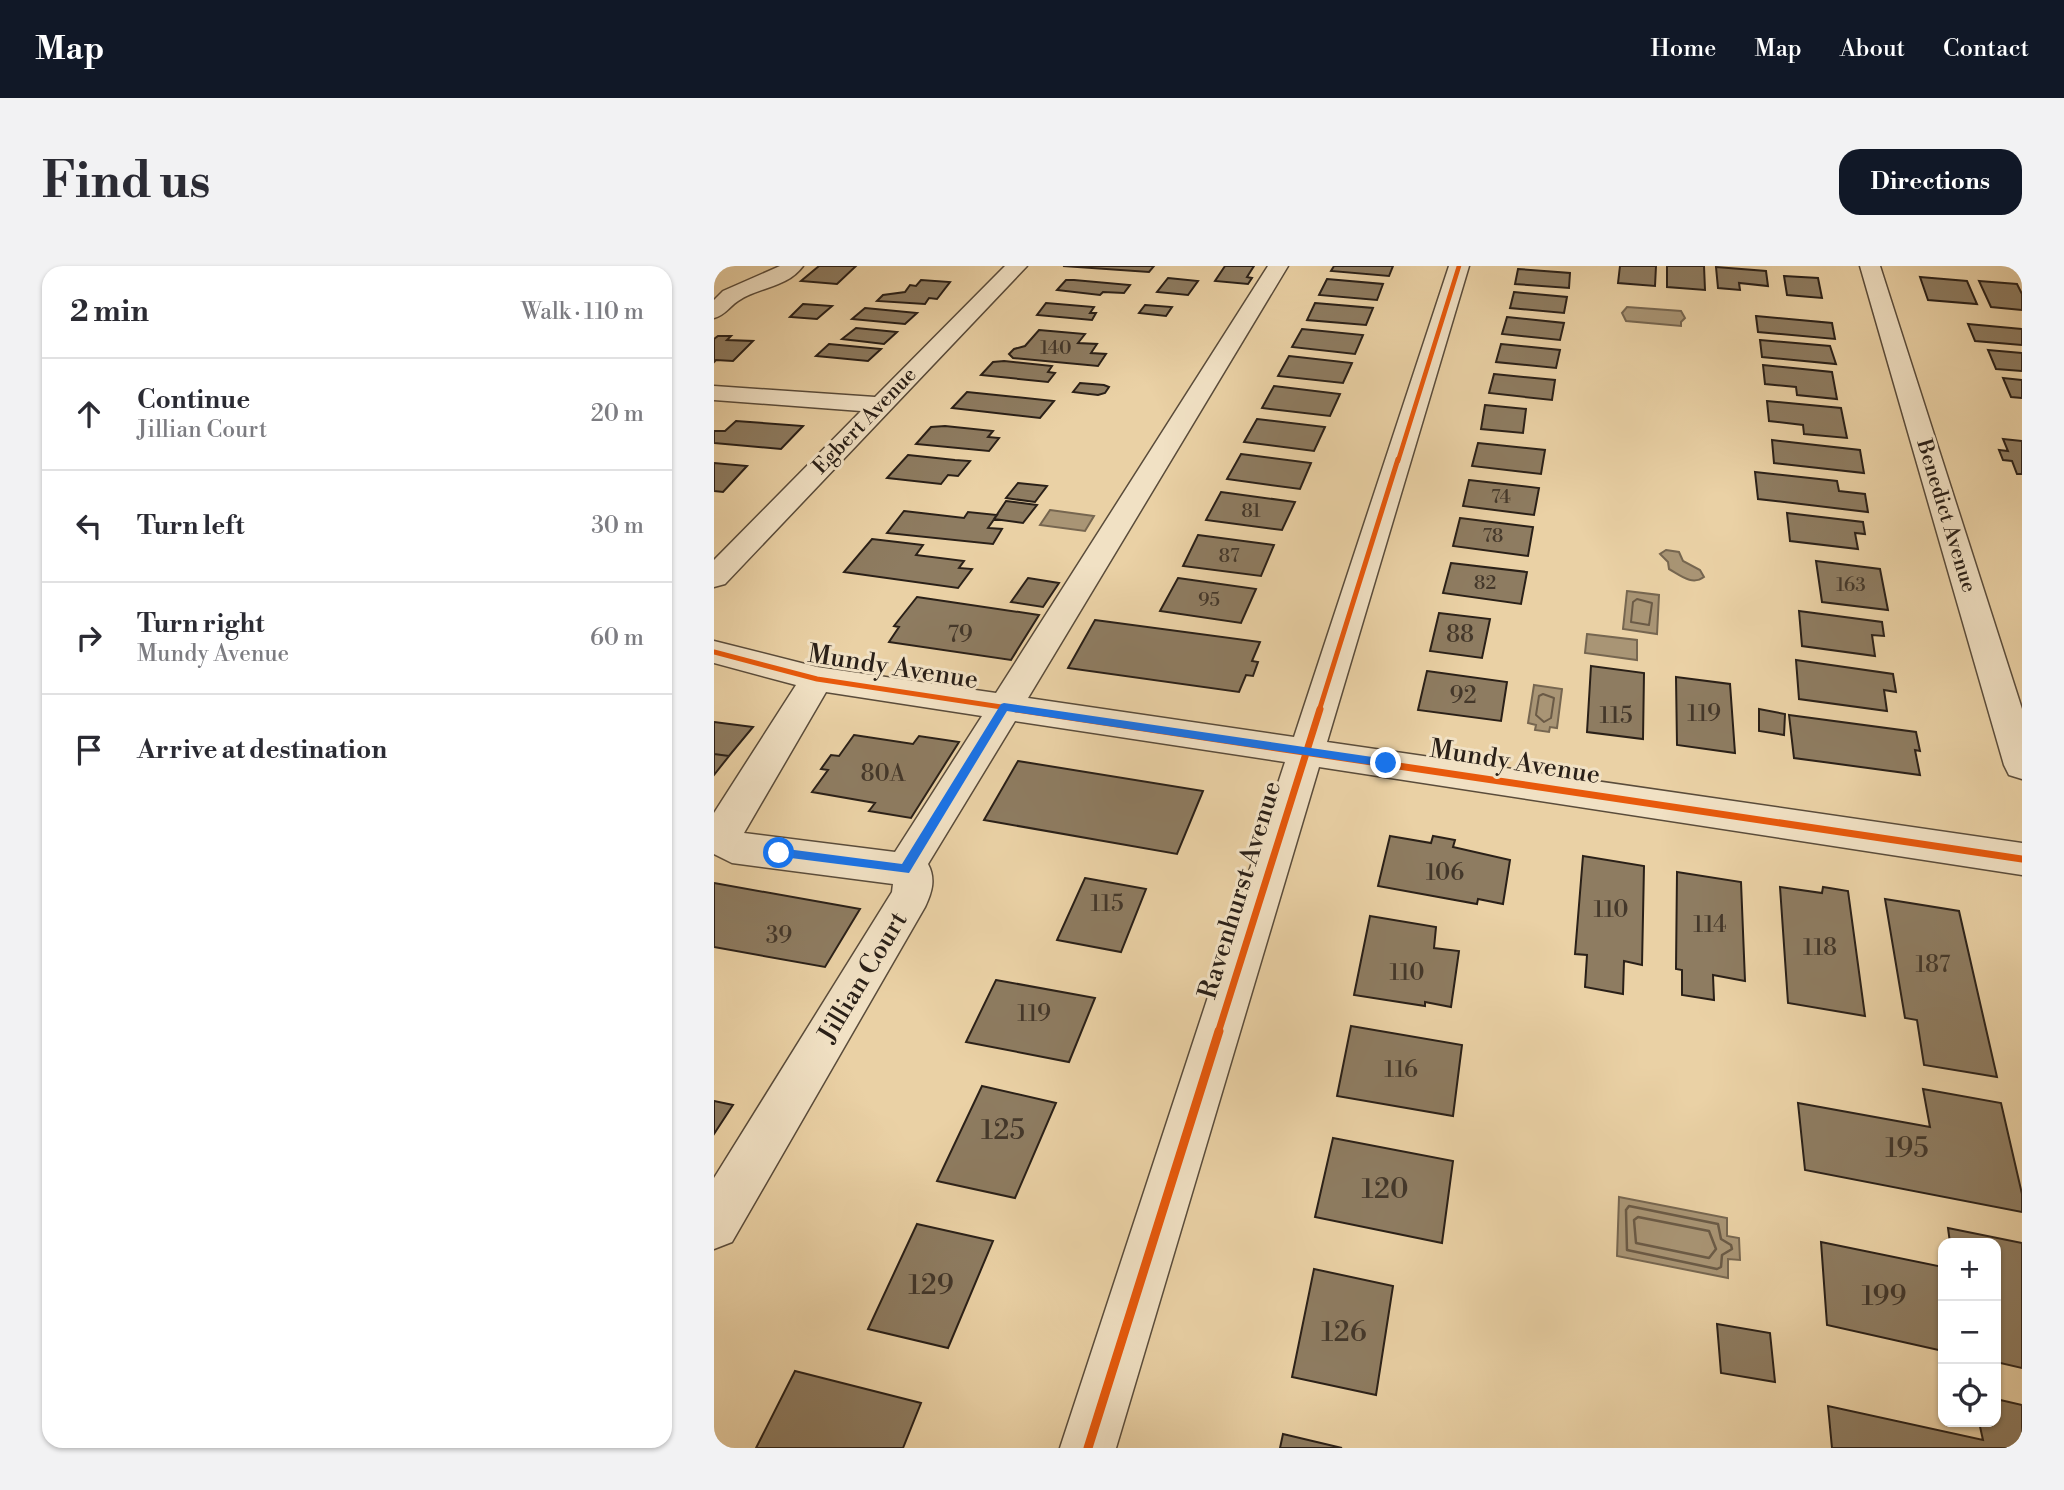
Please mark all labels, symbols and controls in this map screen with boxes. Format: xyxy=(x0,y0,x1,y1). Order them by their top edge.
text: Map xyxy=(35,29,104,70)
text: Home xyxy=(1651,34,1716,64)
text: Map xyxy=(1754,34,1802,64)
text: About xyxy=(1840,34,1905,64)
text: Contact xyxy=(1943,34,2029,64)
button: Directions xyxy=(1839,149,2022,215)
text: Find us xyxy=(42,152,211,213)
text: 2 min xyxy=(70,293,149,331)
text: Walk · 110 m xyxy=(521,298,644,326)
house number: 140 xyxy=(1040,336,1072,360)
street label: Egbert Avenue xyxy=(808,362,922,480)
text: Continue xyxy=(137,384,250,416)
icon: ahead xyxy=(70,395,108,433)
text: 20 m xyxy=(591,400,644,428)
text: Jillian Court xyxy=(137,416,267,444)
street label: Benedict Avenue xyxy=(1910,435,1982,596)
house number: 74 xyxy=(1491,485,1511,509)
house number: 81 xyxy=(1241,499,1261,523)
icon: left xyxy=(70,507,108,545)
text: Turn left xyxy=(137,510,245,542)
text: 30 m xyxy=(591,512,644,540)
house number: 78 xyxy=(1483,524,1503,548)
house number: 87 xyxy=(1219,544,1240,568)
house number: 82 xyxy=(1474,571,1496,595)
house number: 163 xyxy=(1836,573,1866,597)
house number: 95 xyxy=(1198,588,1220,612)
text: Turn right xyxy=(137,608,265,640)
icon: right xyxy=(70,619,108,657)
house number: 79 xyxy=(947,621,973,649)
house number: 88 xyxy=(1446,621,1474,649)
text: 60 m xyxy=(590,624,644,652)
street label: Mundy Avenue xyxy=(806,638,980,696)
text: Mundy Avenue xyxy=(137,640,289,668)
house number: 92 xyxy=(1449,682,1477,710)
house number: 119 xyxy=(1687,700,1721,728)
house number: 115 xyxy=(1599,702,1633,730)
icon: arrive xyxy=(70,731,108,769)
street label: Mundy Avenue xyxy=(1428,733,1602,791)
text: Arrive at destination xyxy=(137,734,387,766)
route end xyxy=(1370,747,1401,778)
house number: 80A xyxy=(860,760,907,788)
street label: Ravenhurst Avenue xyxy=(1192,777,1288,1003)
route start xyxy=(763,837,794,868)
house number: 106 xyxy=(1426,859,1464,887)
house number: 115 xyxy=(1090,890,1124,918)
house number: 110 xyxy=(1593,896,1629,924)
street label: Jillian Court xyxy=(811,906,915,1049)
house number: 114 xyxy=(1693,911,1727,939)
house number: 39 xyxy=(766,922,792,950)
house number: 118 xyxy=(1803,934,1837,962)
house number: 187 xyxy=(1916,951,1951,979)
house number: 110 xyxy=(1389,959,1425,987)
house number: 119 xyxy=(1017,1000,1051,1028)
house number: 116 xyxy=(1384,1056,1418,1084)
house number: 125 xyxy=(981,1113,1025,1148)
house number: 195 xyxy=(1885,1131,1929,1166)
house number: 120 xyxy=(1361,1172,1409,1207)
map controls xyxy=(1938,1238,2001,1427)
button: + xyxy=(1938,1238,2001,1301)
house number: 129 xyxy=(908,1268,954,1303)
house number: 199 xyxy=(1862,1279,1907,1314)
button: − xyxy=(1938,1301,2001,1364)
house number: 126 xyxy=(1321,1315,1367,1350)
button: locate xyxy=(1938,1364,2001,1427)

